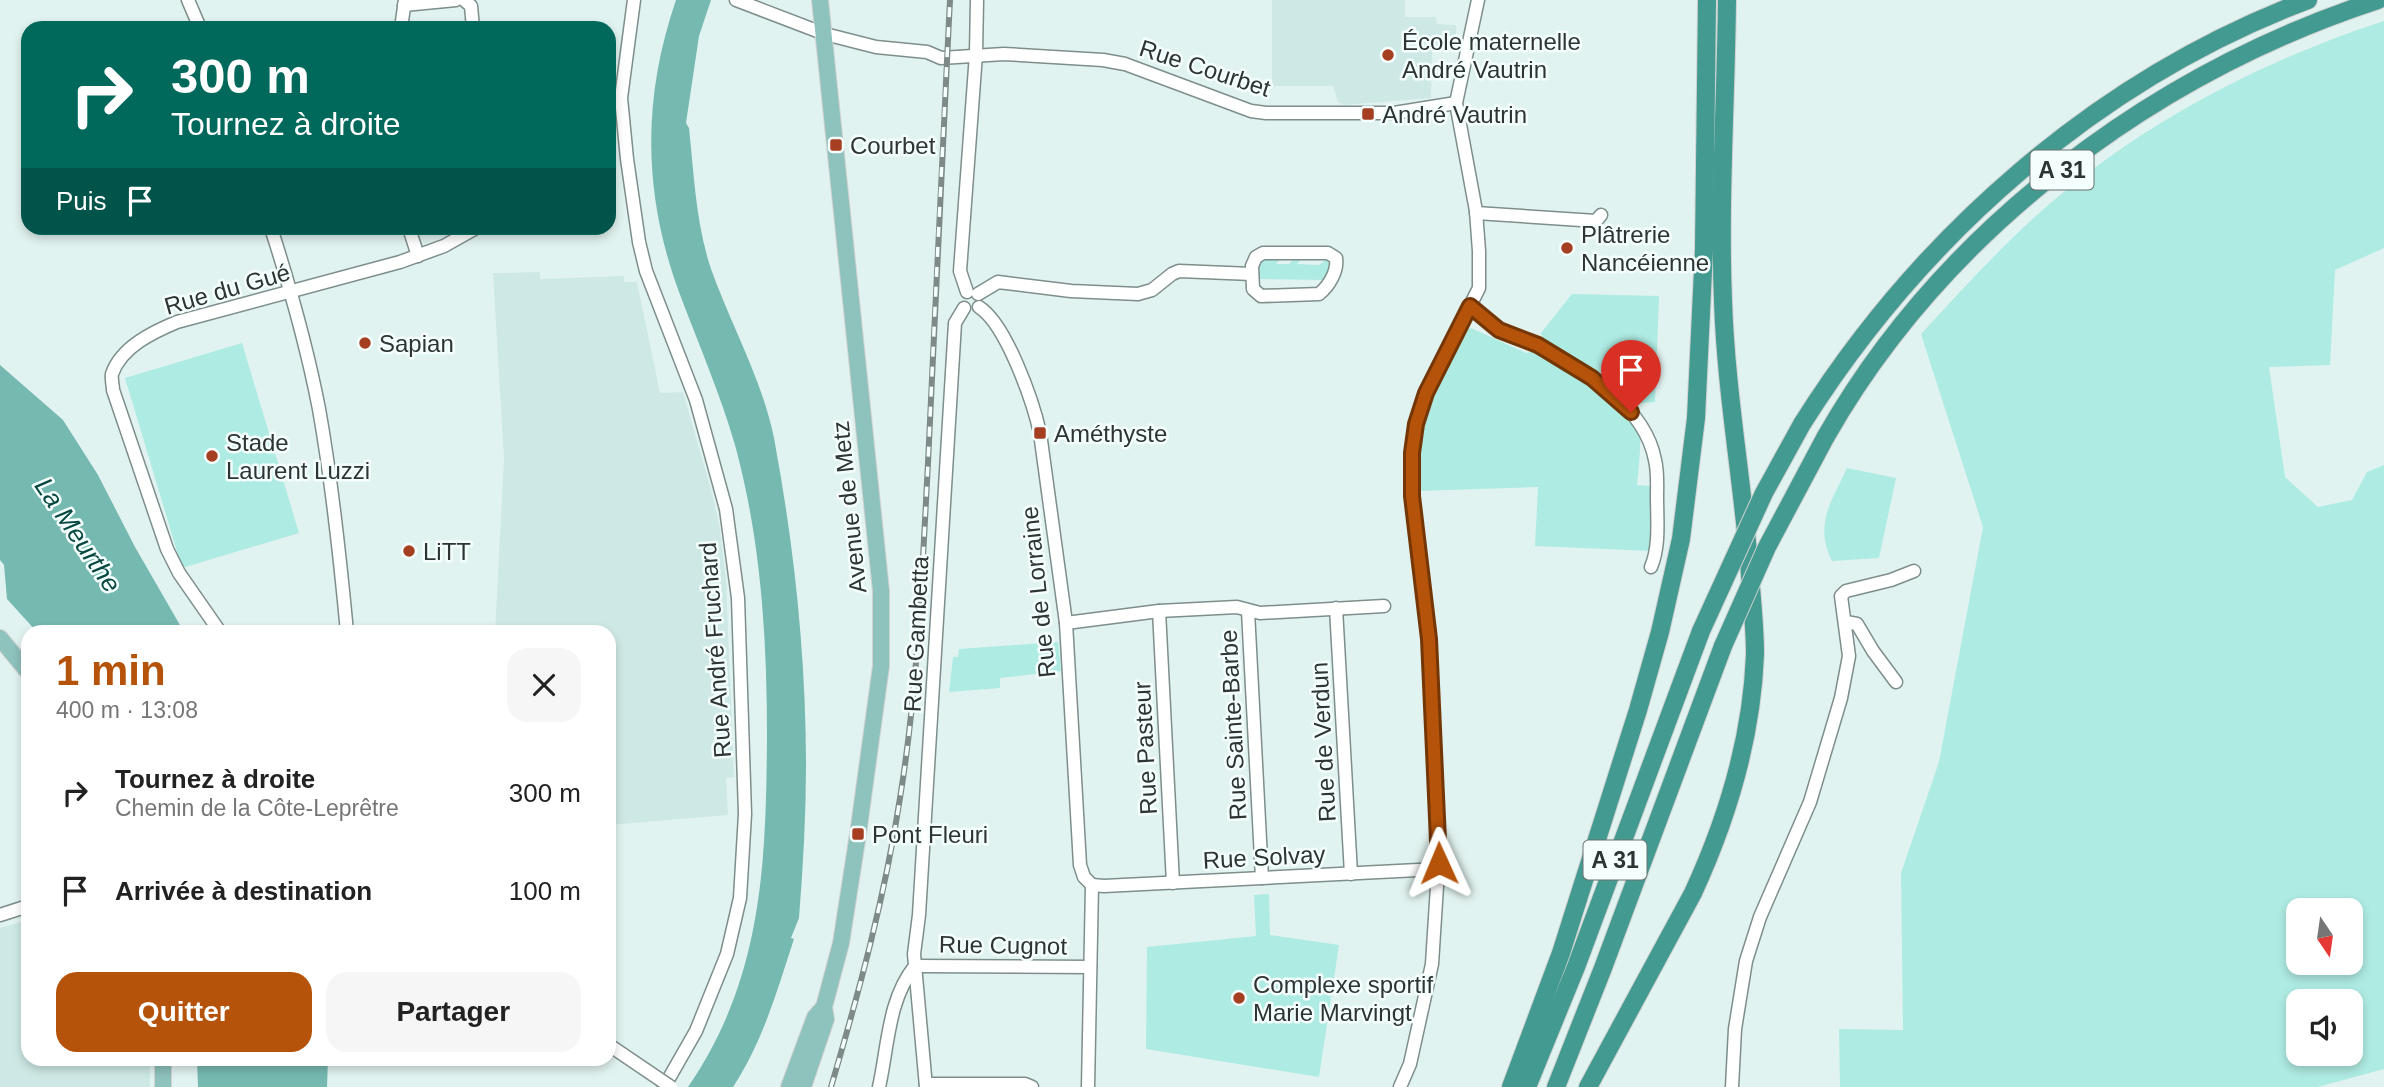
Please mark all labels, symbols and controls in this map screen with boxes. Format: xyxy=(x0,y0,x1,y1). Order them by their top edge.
place label: École maternelle André Vautrin xyxy=(1402,28,1581,83)
street label: Rue Courbet xyxy=(1136,34,1274,102)
marker: École maternelle André Vautrin xyxy=(1380,47,1396,63)
icon: right xyxy=(56,49,147,140)
text: 300 m xyxy=(171,49,310,103)
place label: André Vautrin xyxy=(1382,101,1527,128)
text: Tournez à droite xyxy=(171,106,400,142)
marker: André Vautrin xyxy=(1360,106,1376,122)
place label: Courbet xyxy=(850,132,936,159)
marker: Courbet xyxy=(828,137,844,153)
road number: A 31 xyxy=(2030,150,2094,190)
icon: arrive xyxy=(121,182,159,220)
text: Puis xyxy=(56,186,107,216)
place label: Plâtrerie Nancéienne xyxy=(1581,221,1709,276)
marker: Plâtrerie Nancéienne xyxy=(1559,240,1575,256)
street label: Rue du Gué xyxy=(161,258,293,320)
place label: Sapian xyxy=(379,330,454,357)
marker: Sapian xyxy=(357,335,373,351)
pin xyxy=(1601,340,1661,412)
icon: arrive xyxy=(1612,351,1650,389)
street label: Avenue de Metz xyxy=(827,420,871,594)
place label: Améthyste xyxy=(1054,420,1167,447)
marker: Améthyste xyxy=(1032,425,1048,441)
place label: Stade Laurent Luzzi xyxy=(226,429,370,484)
marker: Stade Laurent Luzzi xyxy=(204,448,220,464)
water label: La Meurthe xyxy=(29,472,127,598)
street label: Rue de Lorraine xyxy=(1016,505,1060,679)
place label: LiTT xyxy=(423,538,471,565)
street label: Rue André Fruchard xyxy=(694,541,736,759)
marker: LiTT xyxy=(401,543,417,559)
street label: Rue Gambetta xyxy=(898,555,934,713)
street label: Rue Sainte-Barbe xyxy=(1215,629,1251,821)
text: 1 min xyxy=(56,647,166,694)
button: close xyxy=(507,648,581,722)
street label: Rue de Verdun xyxy=(1305,661,1341,823)
street label: Rue Pasteur xyxy=(1128,681,1162,815)
text: 400 m · 13:08 xyxy=(56,697,198,723)
text: Tournez à droite xyxy=(115,764,315,794)
icon: right xyxy=(56,774,94,812)
text: 300 m xyxy=(509,778,581,808)
text: Chemin de la Côte-Leprêtre xyxy=(115,795,399,821)
place label: Pont Fleuri xyxy=(872,821,988,848)
marker: Pont Fleuri xyxy=(850,826,866,842)
position arrow xyxy=(1402,826,1476,900)
street label: Rue Solvay xyxy=(1202,840,1326,874)
road number: A 31 xyxy=(1584,840,1646,880)
icon: arrive xyxy=(56,872,94,910)
text: Arrivée à destination xyxy=(115,876,372,906)
text: 100 m xyxy=(509,876,581,906)
north arrow xyxy=(2286,898,2362,975)
map controls xyxy=(2286,898,2363,1066)
street label: Rue Cugnot xyxy=(939,930,1068,960)
place label: Complexe sportif Marie Marvingt xyxy=(1253,971,1433,1026)
button: Quitter xyxy=(56,972,312,1052)
button: Partager xyxy=(326,972,581,1052)
button: sound xyxy=(2286,989,2363,1066)
marker: Complexe sportif Marie Marvingt xyxy=(1231,990,1247,1006)

